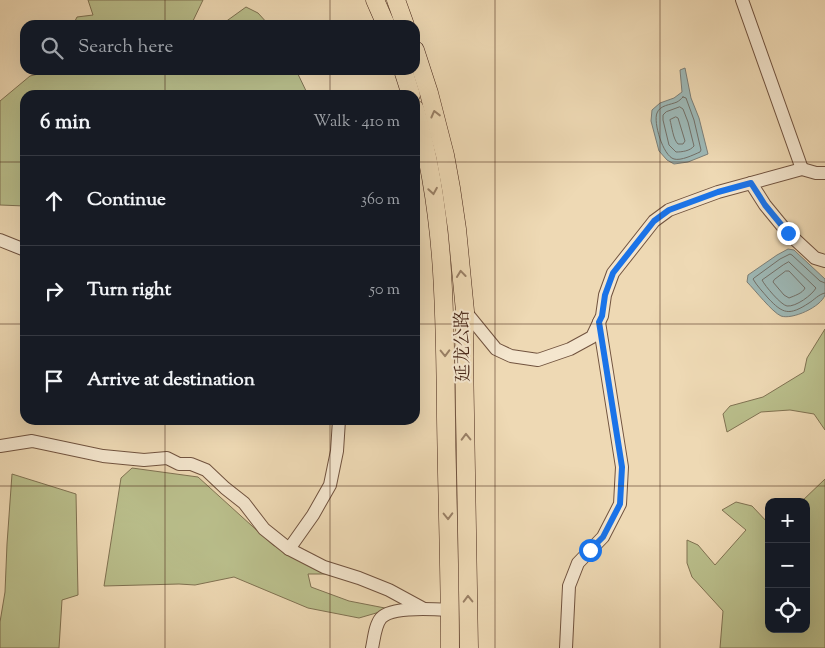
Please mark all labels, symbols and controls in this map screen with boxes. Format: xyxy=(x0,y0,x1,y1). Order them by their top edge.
search box xyxy=(20,20,420,75)
icon: search xyxy=(38,34,66,62)
text: Search here xyxy=(78,34,173,61)
text: 6 min xyxy=(40,108,91,138)
one-way arrow xyxy=(430,110,441,119)
text: Walk · 410 m xyxy=(313,111,400,134)
icon: ahead xyxy=(40,187,68,215)
text: Continue xyxy=(87,187,166,214)
one-way arrow xyxy=(427,188,438,196)
text: 360 m xyxy=(361,189,400,212)
route end xyxy=(777,222,800,245)
one-way arrow xyxy=(456,270,467,278)
icon: right xyxy=(40,277,68,305)
text: Turn right xyxy=(87,277,171,304)
text: 50 m xyxy=(369,279,400,302)
street label: 延龙公路 xyxy=(450,310,478,382)
one-way arrow xyxy=(440,350,450,357)
icon: arrive xyxy=(40,367,68,395)
text: Arrive at destination xyxy=(87,367,255,394)
one-way arrow xyxy=(460,433,471,441)
map controls xyxy=(765,498,810,633)
button: + xyxy=(765,498,810,543)
one-way arrow xyxy=(443,512,453,520)
route start xyxy=(579,539,602,562)
button: − xyxy=(765,543,810,588)
button: locate xyxy=(765,588,810,633)
one-way arrow xyxy=(463,595,474,603)

